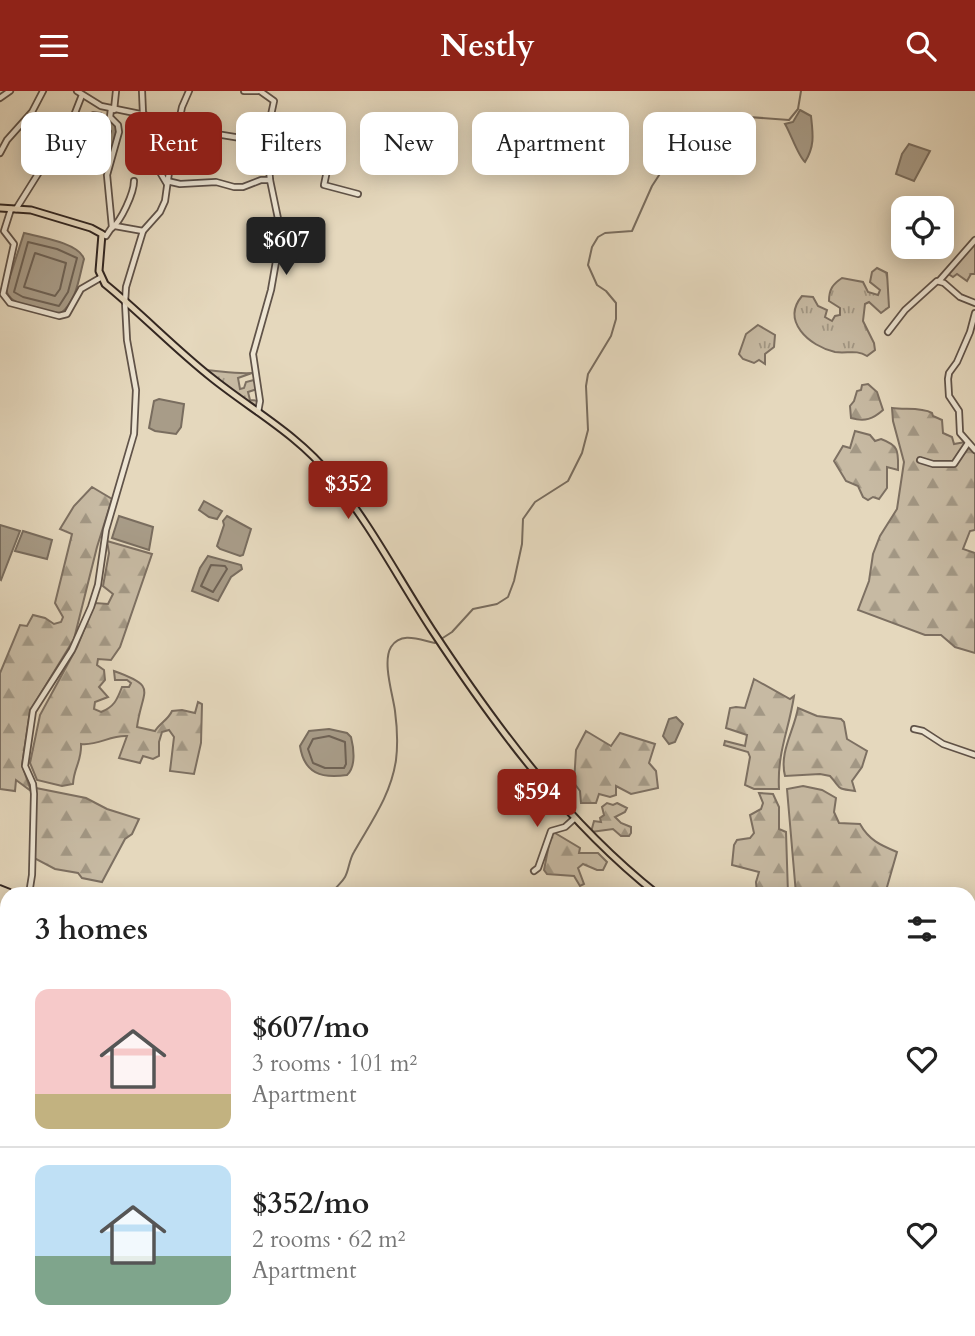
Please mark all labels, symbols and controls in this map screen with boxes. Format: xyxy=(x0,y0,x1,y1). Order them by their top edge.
text: Nestly xyxy=(440,24,535,68)
icon: menu xyxy=(35,27,73,65)
icon: search xyxy=(902,27,940,65)
chip: Buy xyxy=(21,112,111,175)
chip: Rent xyxy=(125,112,222,175)
chip: Filters xyxy=(236,112,346,175)
chip: New xyxy=(360,112,458,175)
chip: Apartment xyxy=(472,112,629,175)
chip: House xyxy=(643,112,756,175)
map controls xyxy=(891,196,954,259)
button: locate xyxy=(891,196,954,259)
pin: $607 xyxy=(245,218,327,277)
text: $607 xyxy=(262,224,310,255)
pin: $352 xyxy=(307,461,389,521)
text: $352 xyxy=(324,468,372,499)
pin: $594 xyxy=(496,769,578,829)
text: $594 xyxy=(513,776,561,807)
text: 3 homes xyxy=(35,909,148,950)
icon: filters xyxy=(903,910,941,948)
text: $607/mo xyxy=(252,1007,369,1048)
icon: home xyxy=(91,1017,175,1101)
icon: heart xyxy=(903,1040,941,1078)
text: 3 rooms · 101 m² xyxy=(252,1048,417,1079)
text: Apartment xyxy=(252,1079,356,1110)
text: $352/mo xyxy=(252,1183,369,1224)
icon: home xyxy=(91,1193,175,1277)
icon: heart xyxy=(903,1216,941,1254)
text: 2 rooms · 62 m² xyxy=(252,1224,405,1255)
text: Apartment xyxy=(252,1255,356,1286)

